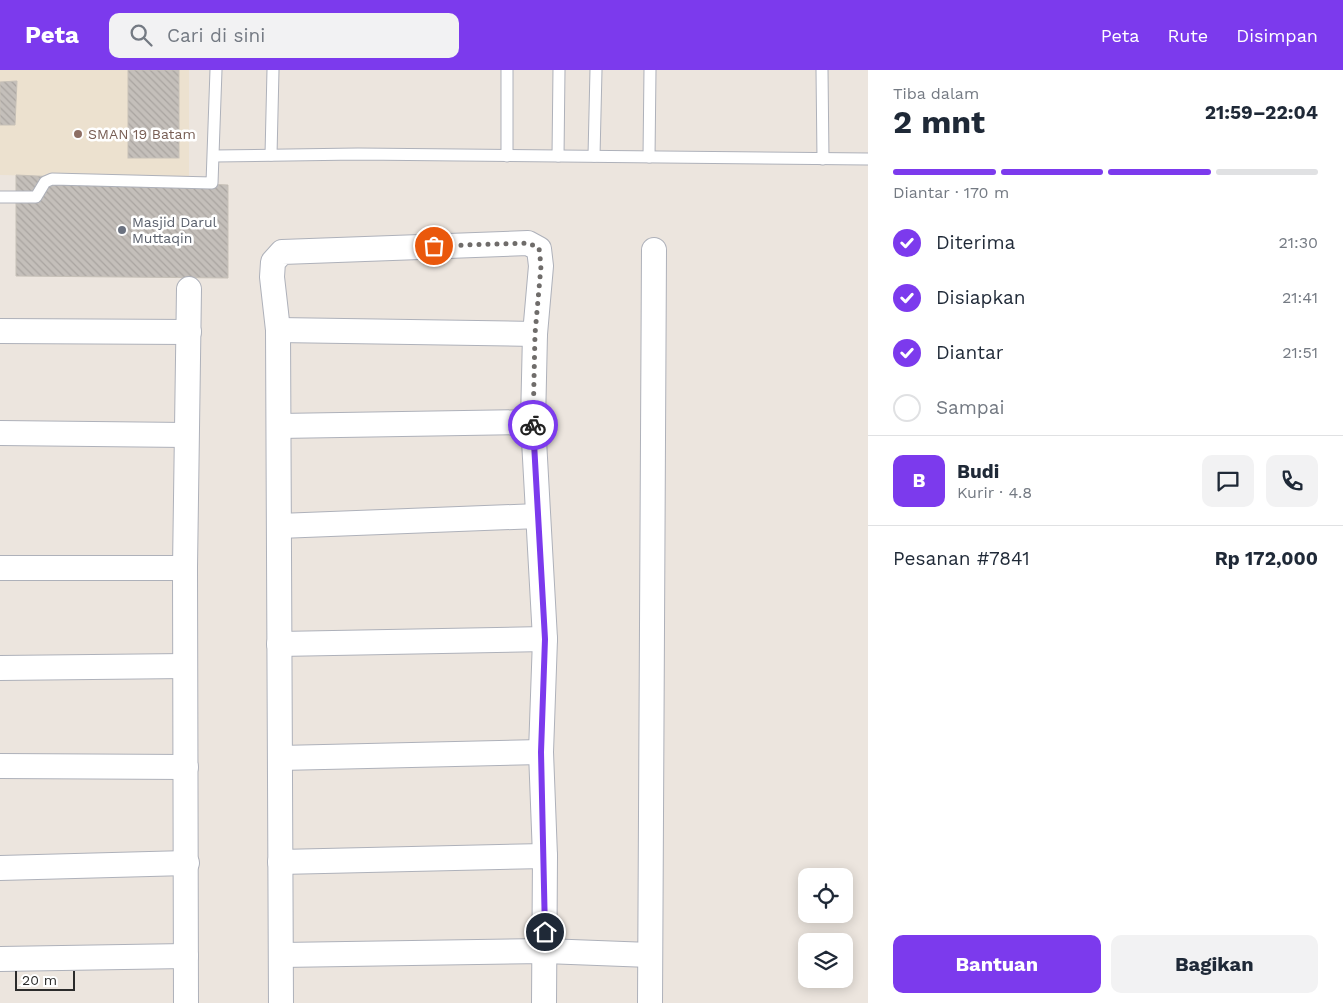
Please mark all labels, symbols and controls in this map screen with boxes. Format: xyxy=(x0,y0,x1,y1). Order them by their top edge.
search box xyxy=(109,13,459,58)
text: Peta xyxy=(25,21,79,49)
icon: search xyxy=(127,21,155,49)
text: Cari di sini xyxy=(167,24,265,47)
text: Peta xyxy=(1101,25,1139,46)
text: Rute xyxy=(1167,25,1208,46)
text: Disimpan xyxy=(1236,25,1318,46)
text: Tiba dalam xyxy=(893,84,979,103)
text: 21:59–22:04 xyxy=(1205,101,1318,124)
text: 2 mnt xyxy=(893,103,985,141)
place label: SMAN 19 Batam xyxy=(88,126,196,142)
marker: SMAN 19 Batam xyxy=(72,128,84,140)
text: Diantar · 170 m xyxy=(893,183,1009,202)
place label: Masjid Darul Muttaqin xyxy=(132,214,218,246)
marker: Masjid Darul Muttaqin xyxy=(116,224,128,236)
pin xyxy=(413,225,455,267)
icon: check xyxy=(893,229,921,257)
text: Diterima xyxy=(936,231,1015,254)
icon: bag xyxy=(420,232,448,260)
text: 21:30 xyxy=(1278,233,1318,252)
icon: check xyxy=(893,284,921,312)
text: Disiapkan xyxy=(936,286,1026,309)
text: 21:41 xyxy=(1282,288,1318,307)
icon: check xyxy=(893,339,921,367)
text: Diantar xyxy=(936,341,1004,364)
text: 21:51 xyxy=(1282,343,1318,362)
text: Sampai xyxy=(936,396,1005,419)
courier xyxy=(508,400,558,450)
icon: bike xyxy=(519,411,547,439)
button: chat xyxy=(1202,455,1254,507)
button: phone xyxy=(1266,455,1318,507)
text: Budi xyxy=(957,460,999,483)
text: B xyxy=(913,469,926,492)
text: Kurir · 4.8 xyxy=(957,483,1032,502)
text: Pesanan #7841 xyxy=(893,547,1030,570)
text: Rp 172,000 xyxy=(1215,547,1318,570)
map controls xyxy=(798,868,853,988)
button: locate xyxy=(798,868,853,923)
pin xyxy=(524,911,566,953)
icon: home xyxy=(531,918,559,946)
button: layers xyxy=(798,933,853,988)
button: Bantuan xyxy=(893,935,1101,993)
button: Bagikan xyxy=(1111,935,1318,993)
scale bar xyxy=(15,968,75,991)
text: 20 m xyxy=(22,972,57,988)

